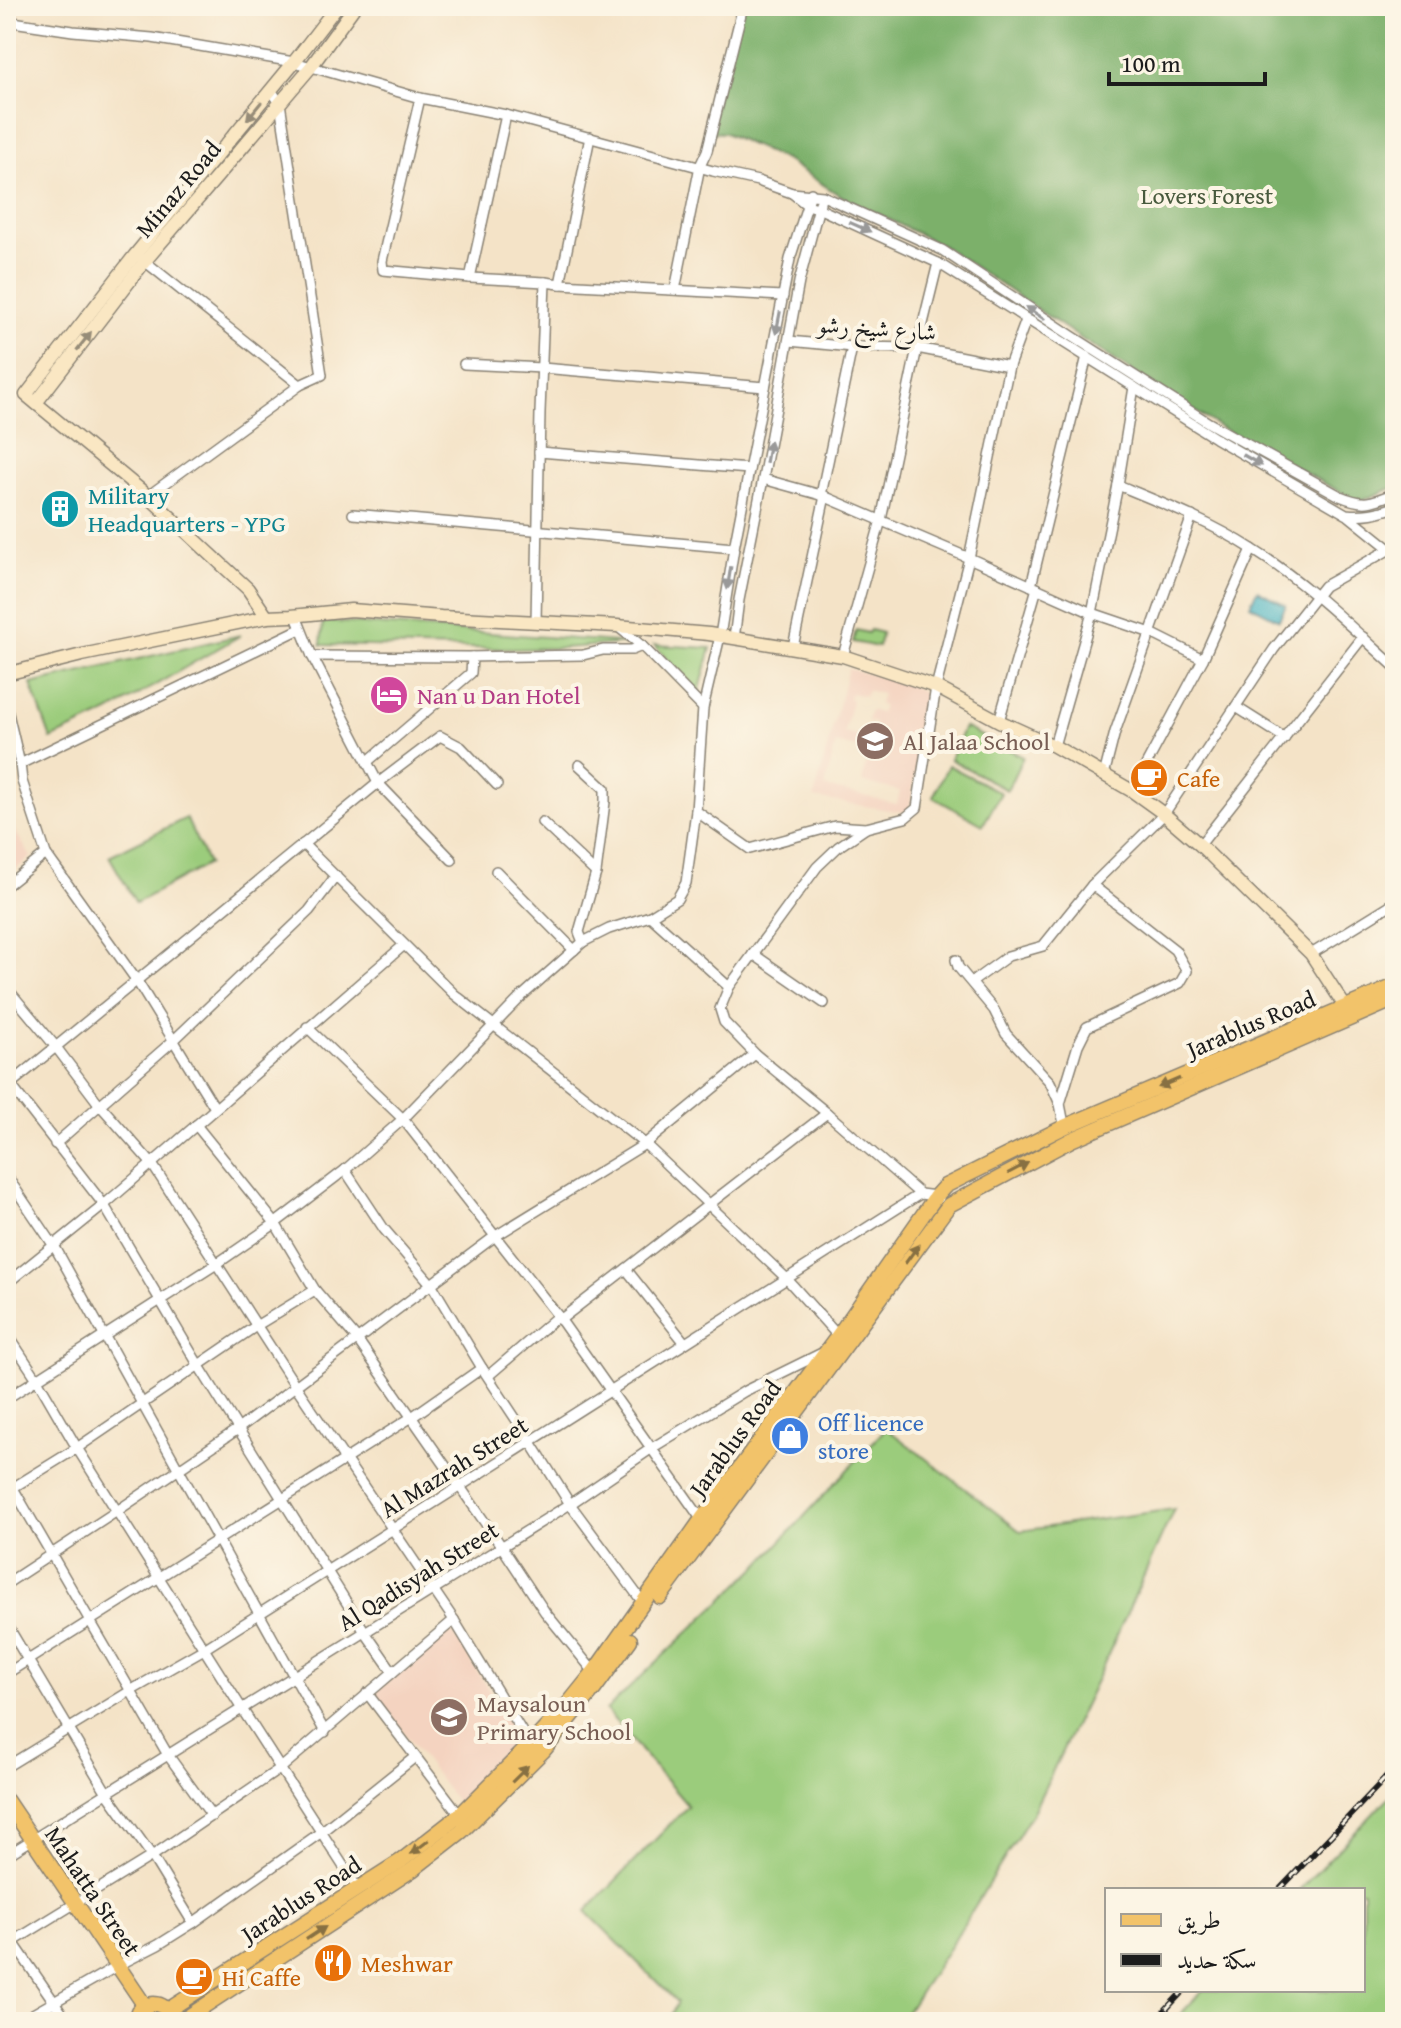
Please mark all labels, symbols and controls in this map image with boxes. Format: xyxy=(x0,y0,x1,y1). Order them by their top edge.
scale bar xyxy=(1109,36,1265,86)
text: 100 m xyxy=(1121,46,1181,81)
one-way arrow xyxy=(246,101,263,121)
street label: Minaz Road xyxy=(127,133,229,245)
park label: Lovers Forest xyxy=(1141,178,1274,213)
one-way arrow xyxy=(849,221,872,234)
one-way arrow xyxy=(1025,305,1046,320)
street label: شارع شيخ رشو xyxy=(814,306,937,354)
one-way arrow xyxy=(771,311,784,336)
one-way arrow xyxy=(75,331,91,351)
one-way arrow xyxy=(762,439,774,464)
one-way arrow xyxy=(1241,453,1263,467)
place label: Military Headquarters - YPG xyxy=(88,478,286,541)
building icon: Military Headquarters - YPG xyxy=(39,488,81,530)
one-way arrow xyxy=(722,566,735,591)
hotel icon: Nan u Dan Hotel xyxy=(368,674,410,716)
place label: Nan u Dan Hotel xyxy=(417,678,581,713)
school or university icon: Al Jalaa School xyxy=(854,720,896,762)
place label: Al Jalaa School xyxy=(903,724,1050,759)
cafe icon: Cafe xyxy=(1128,757,1170,799)
place label: Cafe xyxy=(1177,761,1220,796)
street label: Jarablus Road xyxy=(1178,981,1321,1068)
one-way arrow xyxy=(1157,1077,1181,1090)
one-way arrow xyxy=(1006,1162,1029,1175)
one-way arrow xyxy=(904,1243,920,1264)
street label: Jarablus Road xyxy=(679,1372,790,1506)
place label: Off licence store xyxy=(818,1405,924,1468)
street label: Al Mazrah Street xyxy=(373,1407,535,1527)
shop icon: Off licence store xyxy=(769,1415,811,1457)
street label: Al Qadisyah Street xyxy=(331,1512,506,1640)
place label: Maysaloun Primary School xyxy=(477,1686,632,1749)
school or university icon: Maysaloun Primary School xyxy=(428,1696,470,1738)
one-way arrow xyxy=(510,1765,529,1783)
street label: Mahatta Street xyxy=(37,1819,150,1963)
one-way arrow xyxy=(410,1838,430,1854)
street label: Jarablus Road xyxy=(231,1847,368,1953)
legend xyxy=(1105,1888,1365,1992)
text: طريق xyxy=(1177,1902,1221,1937)
one-way arrow xyxy=(305,1925,326,1940)
restaurant icon: Meshwar xyxy=(312,1942,354,1984)
text: سكة حديد xyxy=(1177,1942,1257,1977)
place label: Meshwar xyxy=(361,1946,453,1981)
cafe icon: Hi Caffe xyxy=(173,1956,215,1998)
place label: Hi Caffe xyxy=(222,1960,301,1995)

